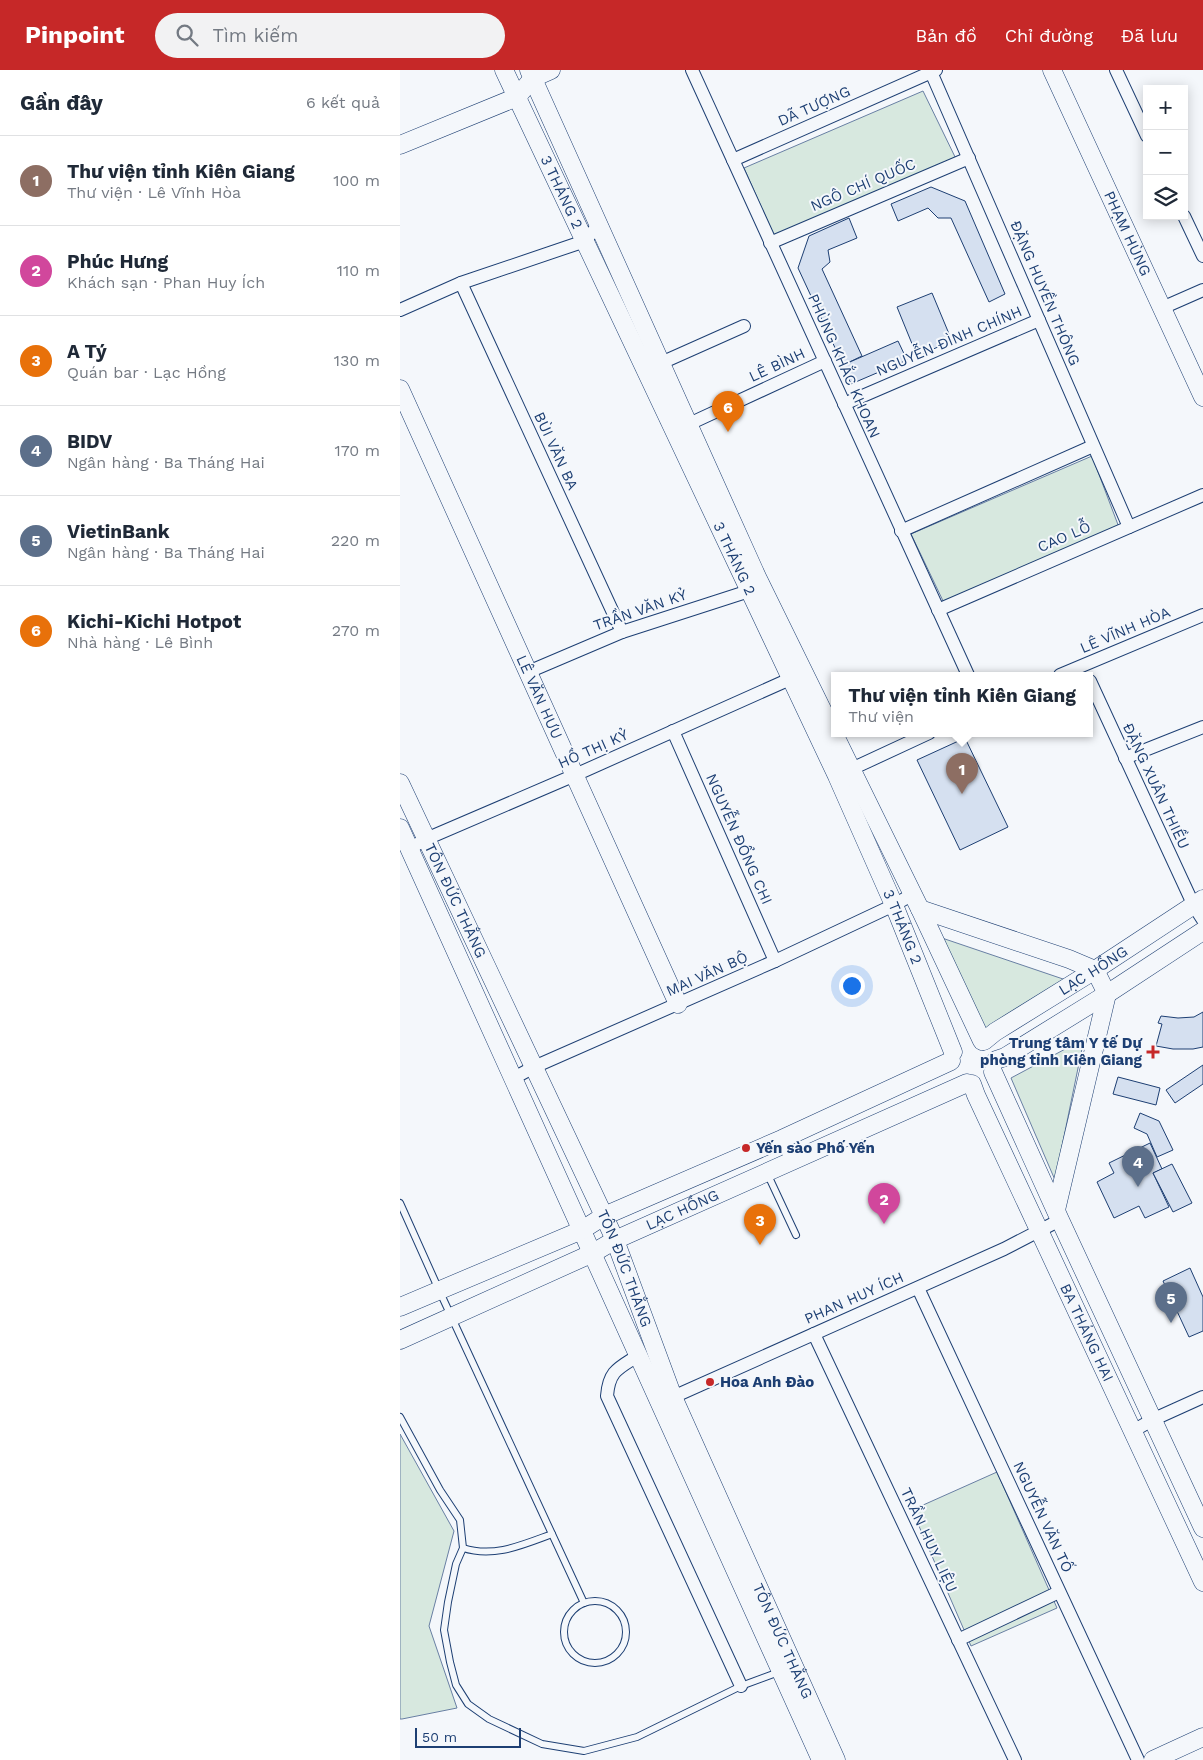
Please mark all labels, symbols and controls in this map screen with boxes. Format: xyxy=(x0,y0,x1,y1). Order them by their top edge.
search box xyxy=(155,13,505,58)
text: Pinpoint xyxy=(25,21,125,49)
icon: search xyxy=(173,21,201,49)
text: Tìm kiếm xyxy=(213,24,298,47)
text: Bản đồ xyxy=(915,25,977,46)
text: Chỉ đường xyxy=(1005,25,1093,46)
text: Đã lưu xyxy=(1121,25,1178,46)
street label: DÃ TƯỢNG xyxy=(775,82,853,130)
map controls xyxy=(1143,85,1188,220)
button: + xyxy=(1143,85,1188,130)
text: Gần đây xyxy=(20,90,103,115)
text: 6 kết quả xyxy=(306,93,380,112)
button: − xyxy=(1143,130,1188,175)
street label: 3 THÁNG 2 xyxy=(537,152,587,232)
street label: NGÔ CHÍ QUỐC xyxy=(807,153,918,215)
text: Thư viện tỉnh Kiên Giang xyxy=(67,160,295,183)
text: 1 xyxy=(33,171,39,190)
text: 100 m xyxy=(333,171,380,190)
button: layers xyxy=(1143,175,1188,220)
text: Thư viện · Lê Vĩnh Hòa xyxy=(67,183,241,202)
street label: PHẠM HÙNG xyxy=(1100,188,1155,279)
street label: ĐẶNG HUYỀN THÔNG xyxy=(1006,217,1086,368)
text: Phúc Hưng xyxy=(67,250,168,273)
text: 2 xyxy=(31,261,41,280)
text: 110 m xyxy=(337,261,380,280)
text: Khách sạn · Phan Huy Ích xyxy=(67,273,265,292)
street label: PHÙNG KHẮC KHOAN xyxy=(804,290,887,441)
street label: NGUYỄN ĐÌNH CHÍNH xyxy=(872,299,1025,380)
text: A Tý xyxy=(67,340,107,363)
street label: LÊ BÌNH xyxy=(746,344,808,386)
text: 3 xyxy=(31,351,41,370)
text: 130 m xyxy=(334,351,380,370)
text: Quán bar · Lạc Hồng xyxy=(67,363,226,382)
pin: 6 xyxy=(712,391,744,432)
street label: BÙI VĂN BA xyxy=(530,409,582,493)
text: BIDV xyxy=(67,430,112,453)
text: 4 xyxy=(31,441,41,460)
text: 170 m xyxy=(334,441,380,460)
text: Ngân hàng · Ba Tháng Hai xyxy=(67,453,265,472)
street label: CAO LỖ xyxy=(1034,515,1093,556)
street label: 3 THÁNG 2 xyxy=(709,519,759,598)
text: VietinBank xyxy=(67,520,170,543)
text: 5 xyxy=(31,531,41,550)
text: 220 m xyxy=(331,531,380,550)
text: Ngân hàng · Ba Tháng Hai xyxy=(67,543,265,562)
street label: TRẦN VĂN KỶ xyxy=(590,584,690,634)
street label: LÊ VĨNH HÒA xyxy=(1077,602,1173,657)
text: Kichi-Kichi Hotpot xyxy=(67,610,241,633)
text: 6 xyxy=(31,621,41,640)
text: 270 m xyxy=(332,621,380,640)
text: Nhà hàng · Lê Bình xyxy=(67,633,213,652)
street label: LÊ VĂN HƯU xyxy=(512,652,566,742)
popup xyxy=(831,672,1093,737)
text: Thư viện tỉnh Kiên Giang xyxy=(848,684,1076,707)
text: Thư viện xyxy=(848,707,914,726)
street label: ĐẶNG XUÂN THIỀU xyxy=(1119,719,1195,852)
street label: HỒ THỊ KỶ xyxy=(554,724,631,772)
pin: 1 xyxy=(946,753,978,794)
street label: NGUYỄN ĐỔNG CHI xyxy=(702,770,779,907)
street label: TÔN ĐỨC THẮNG xyxy=(421,840,490,961)
street label: 3 THÁNG 2 xyxy=(879,887,926,967)
street label: LẠC HỒNG xyxy=(1055,942,1131,999)
street label: MAI VĂN BỘ xyxy=(663,947,751,1000)
your location xyxy=(839,973,865,999)
place label: Trung tâm Y tế Dự phòng tỉnh Kiên Giang xyxy=(980,1034,1143,1069)
marker: Trung tâm Y tế Dự phòng tỉnh Kiên Giang xyxy=(1146,1045,1160,1059)
place label: Yến sào Phố Yến xyxy=(756,1139,875,1157)
marker: Yến sào Phố Yến xyxy=(740,1142,752,1154)
pin: 4 xyxy=(1122,1146,1154,1187)
pin: 2 xyxy=(868,1183,900,1224)
street label: LẠC HỒNG xyxy=(643,1186,722,1234)
pin: 3 xyxy=(744,1204,776,1245)
street label: TÔN ĐỨC THẮNG xyxy=(593,1207,655,1330)
street label: PHAN HUY ÍCH xyxy=(802,1268,906,1328)
street label: BA THÁNG HAI xyxy=(1056,1281,1117,1385)
pin: 5 xyxy=(1155,1282,1187,1323)
place label: Hoa Anh Đào xyxy=(720,1373,814,1391)
marker: Hoa Anh Đào xyxy=(704,1376,716,1388)
street label: NGUYỄN VĂN TỐ xyxy=(1009,1457,1079,1575)
street label: TRẦN HUY LIỆU xyxy=(897,1484,963,1595)
street label: TÔN ĐỨC THẮNG xyxy=(749,1581,816,1702)
scale bar xyxy=(415,1725,521,1748)
text: 50 m xyxy=(422,1729,457,1745)

